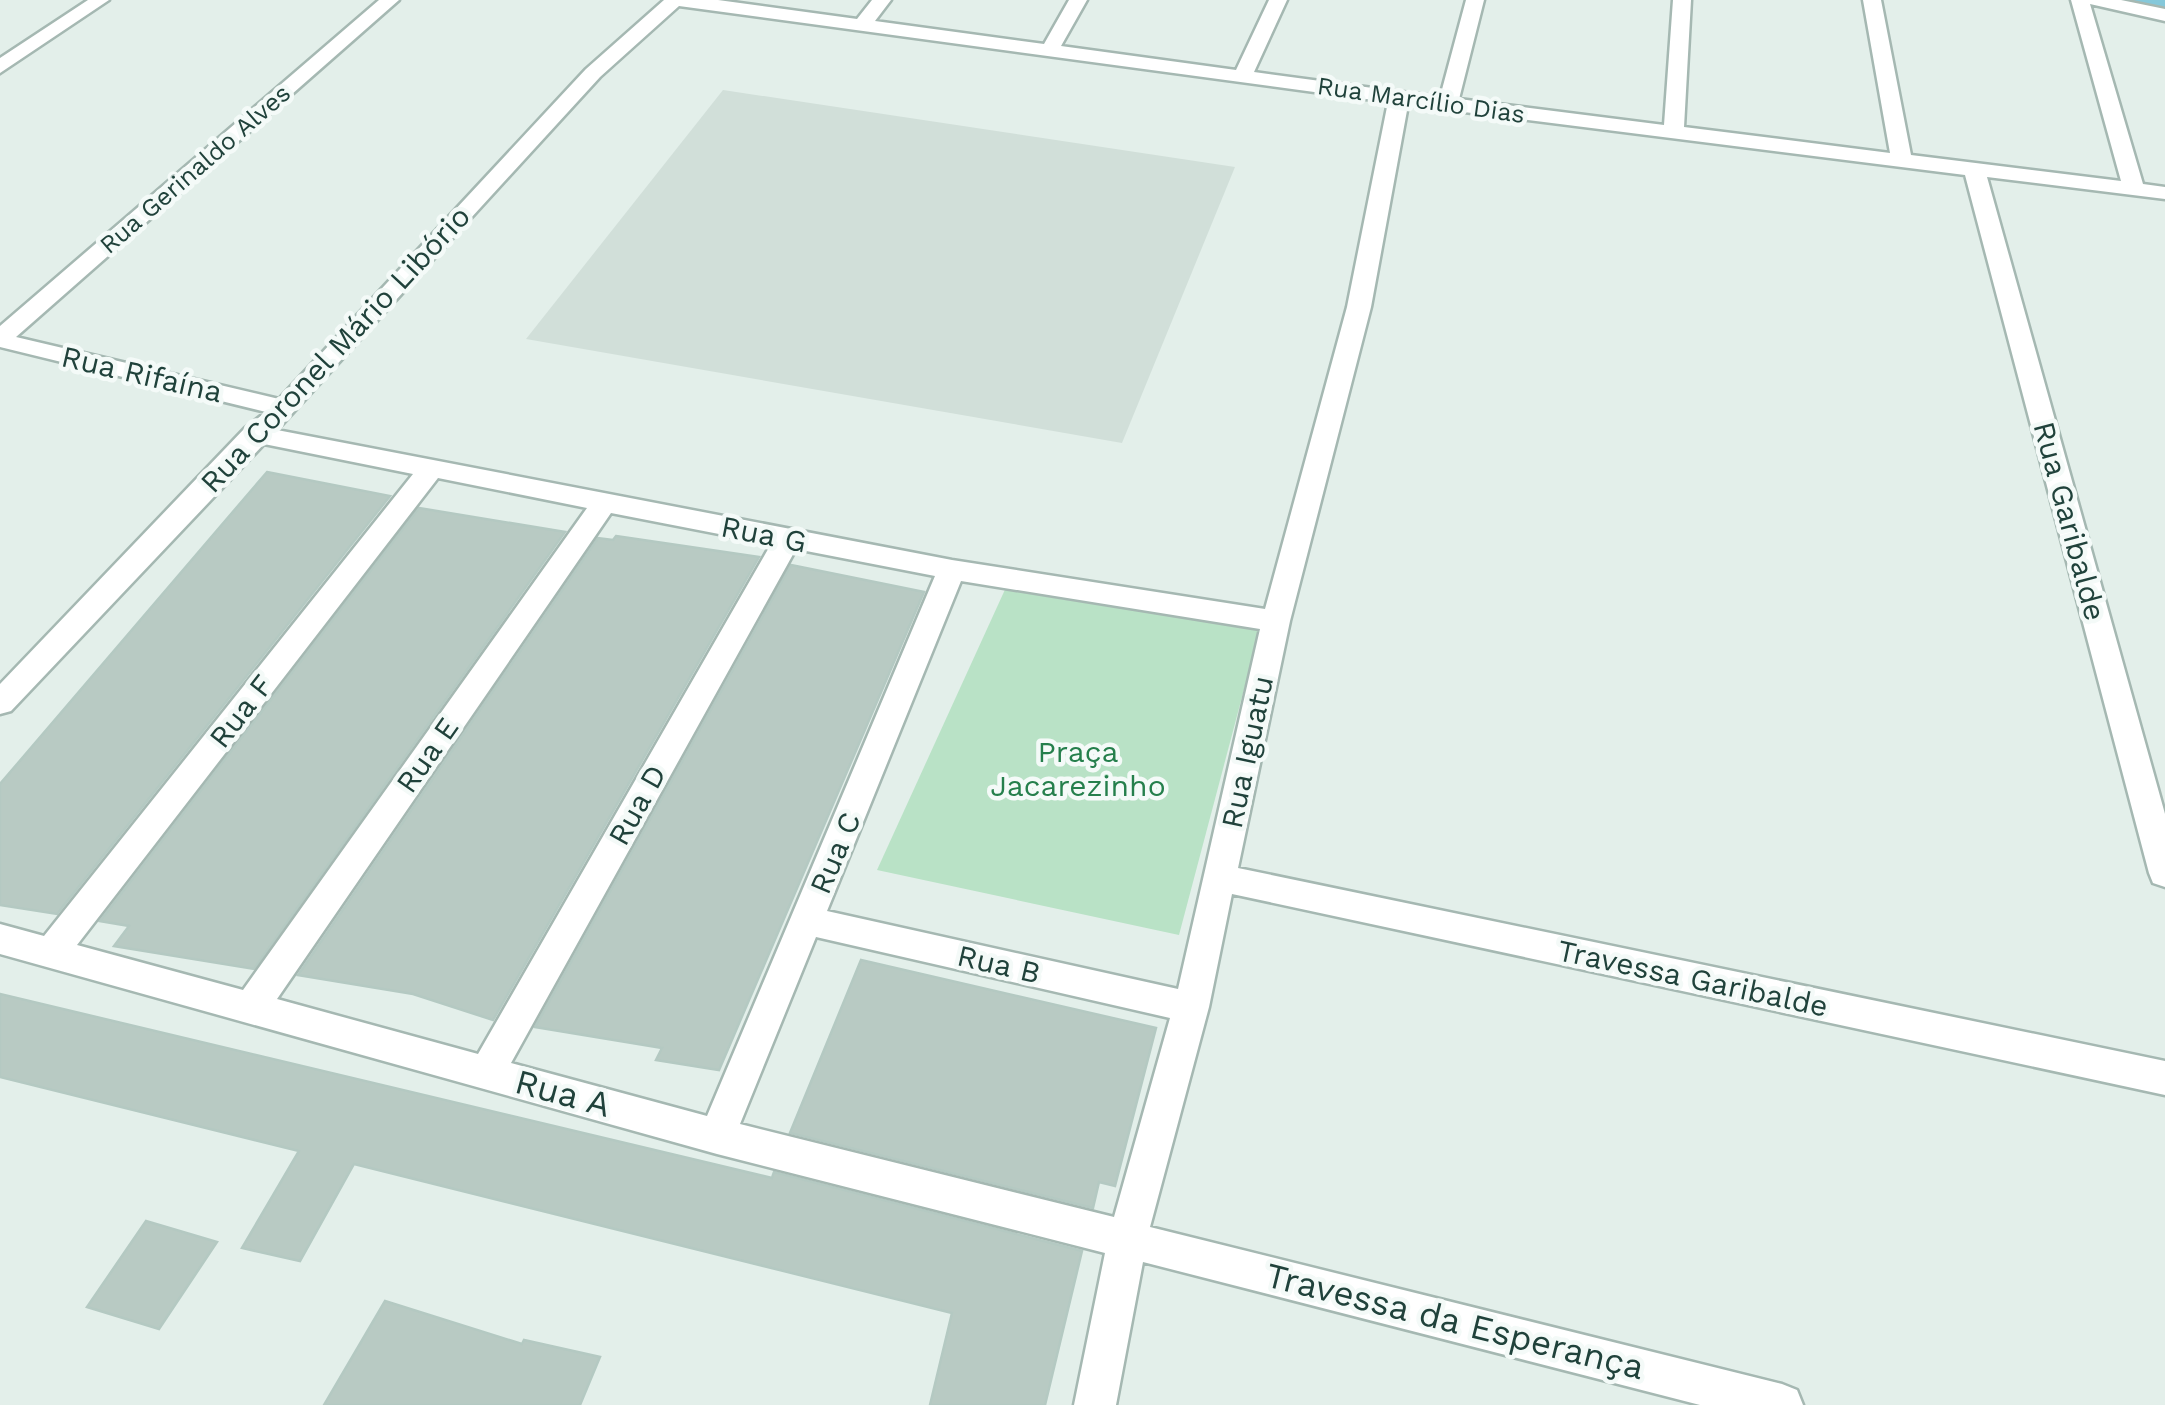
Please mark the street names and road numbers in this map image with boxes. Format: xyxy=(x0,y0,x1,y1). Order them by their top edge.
street label: Rua Marcílio Dias xyxy=(1315,71,1527,129)
street label: Rua Gerinaldo Alves xyxy=(94,78,296,260)
street label: Rua Coronel Mário Libório xyxy=(193,198,477,500)
street label: Rua Rifaína xyxy=(58,339,226,409)
street label: Rua Garibalde xyxy=(2027,418,2113,624)
street label: Rua G xyxy=(718,509,810,559)
street label: Rua F xyxy=(202,668,280,754)
street label: Rua Iguatu xyxy=(1214,672,1280,832)
street label: Rua E xyxy=(389,711,465,799)
street label: Rua D xyxy=(601,759,673,851)
street label: Rua C xyxy=(802,807,868,899)
street label: Travessa Garibalde xyxy=(1555,932,1831,1024)
street label: Rua B xyxy=(954,937,1044,991)
street label: Rua A xyxy=(511,1060,615,1126)
street label: Travessa da Esperança xyxy=(1261,1254,1649,1388)

